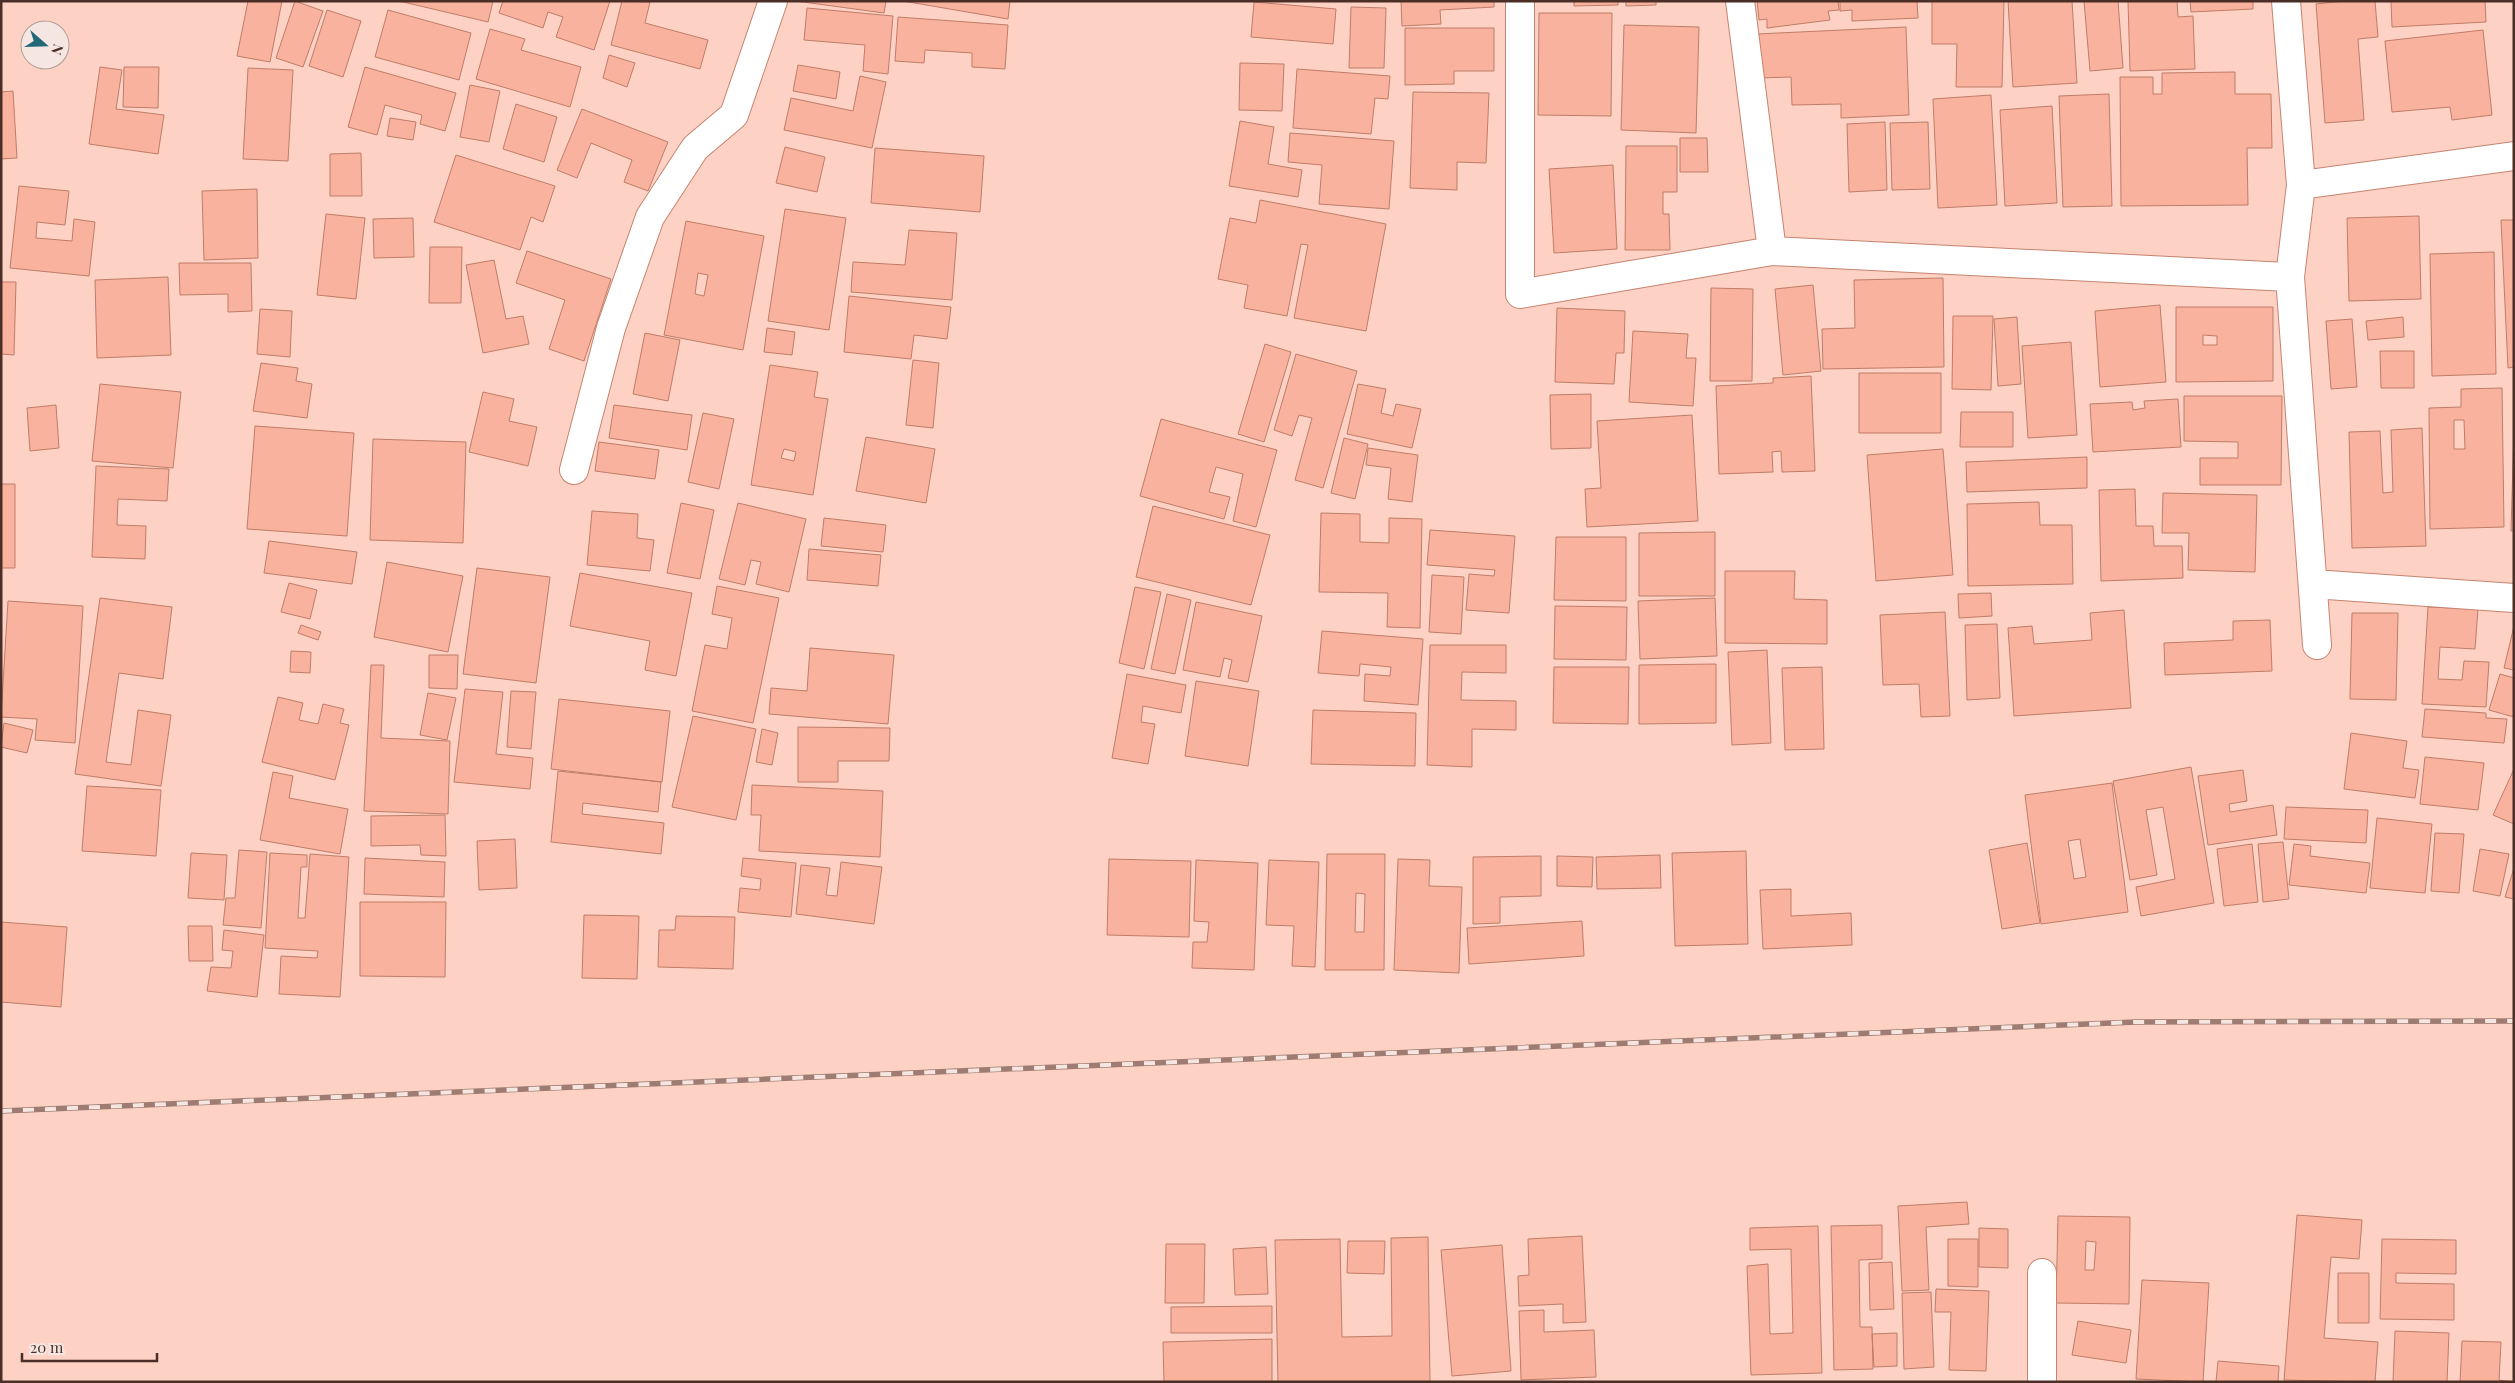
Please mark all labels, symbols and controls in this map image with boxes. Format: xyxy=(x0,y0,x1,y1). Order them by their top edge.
north arrow xyxy=(20,20,70,70)
text: N xyxy=(47,42,68,58)
scale bar xyxy=(22,1330,158,1362)
text: 20 m xyxy=(30,1337,64,1357)

